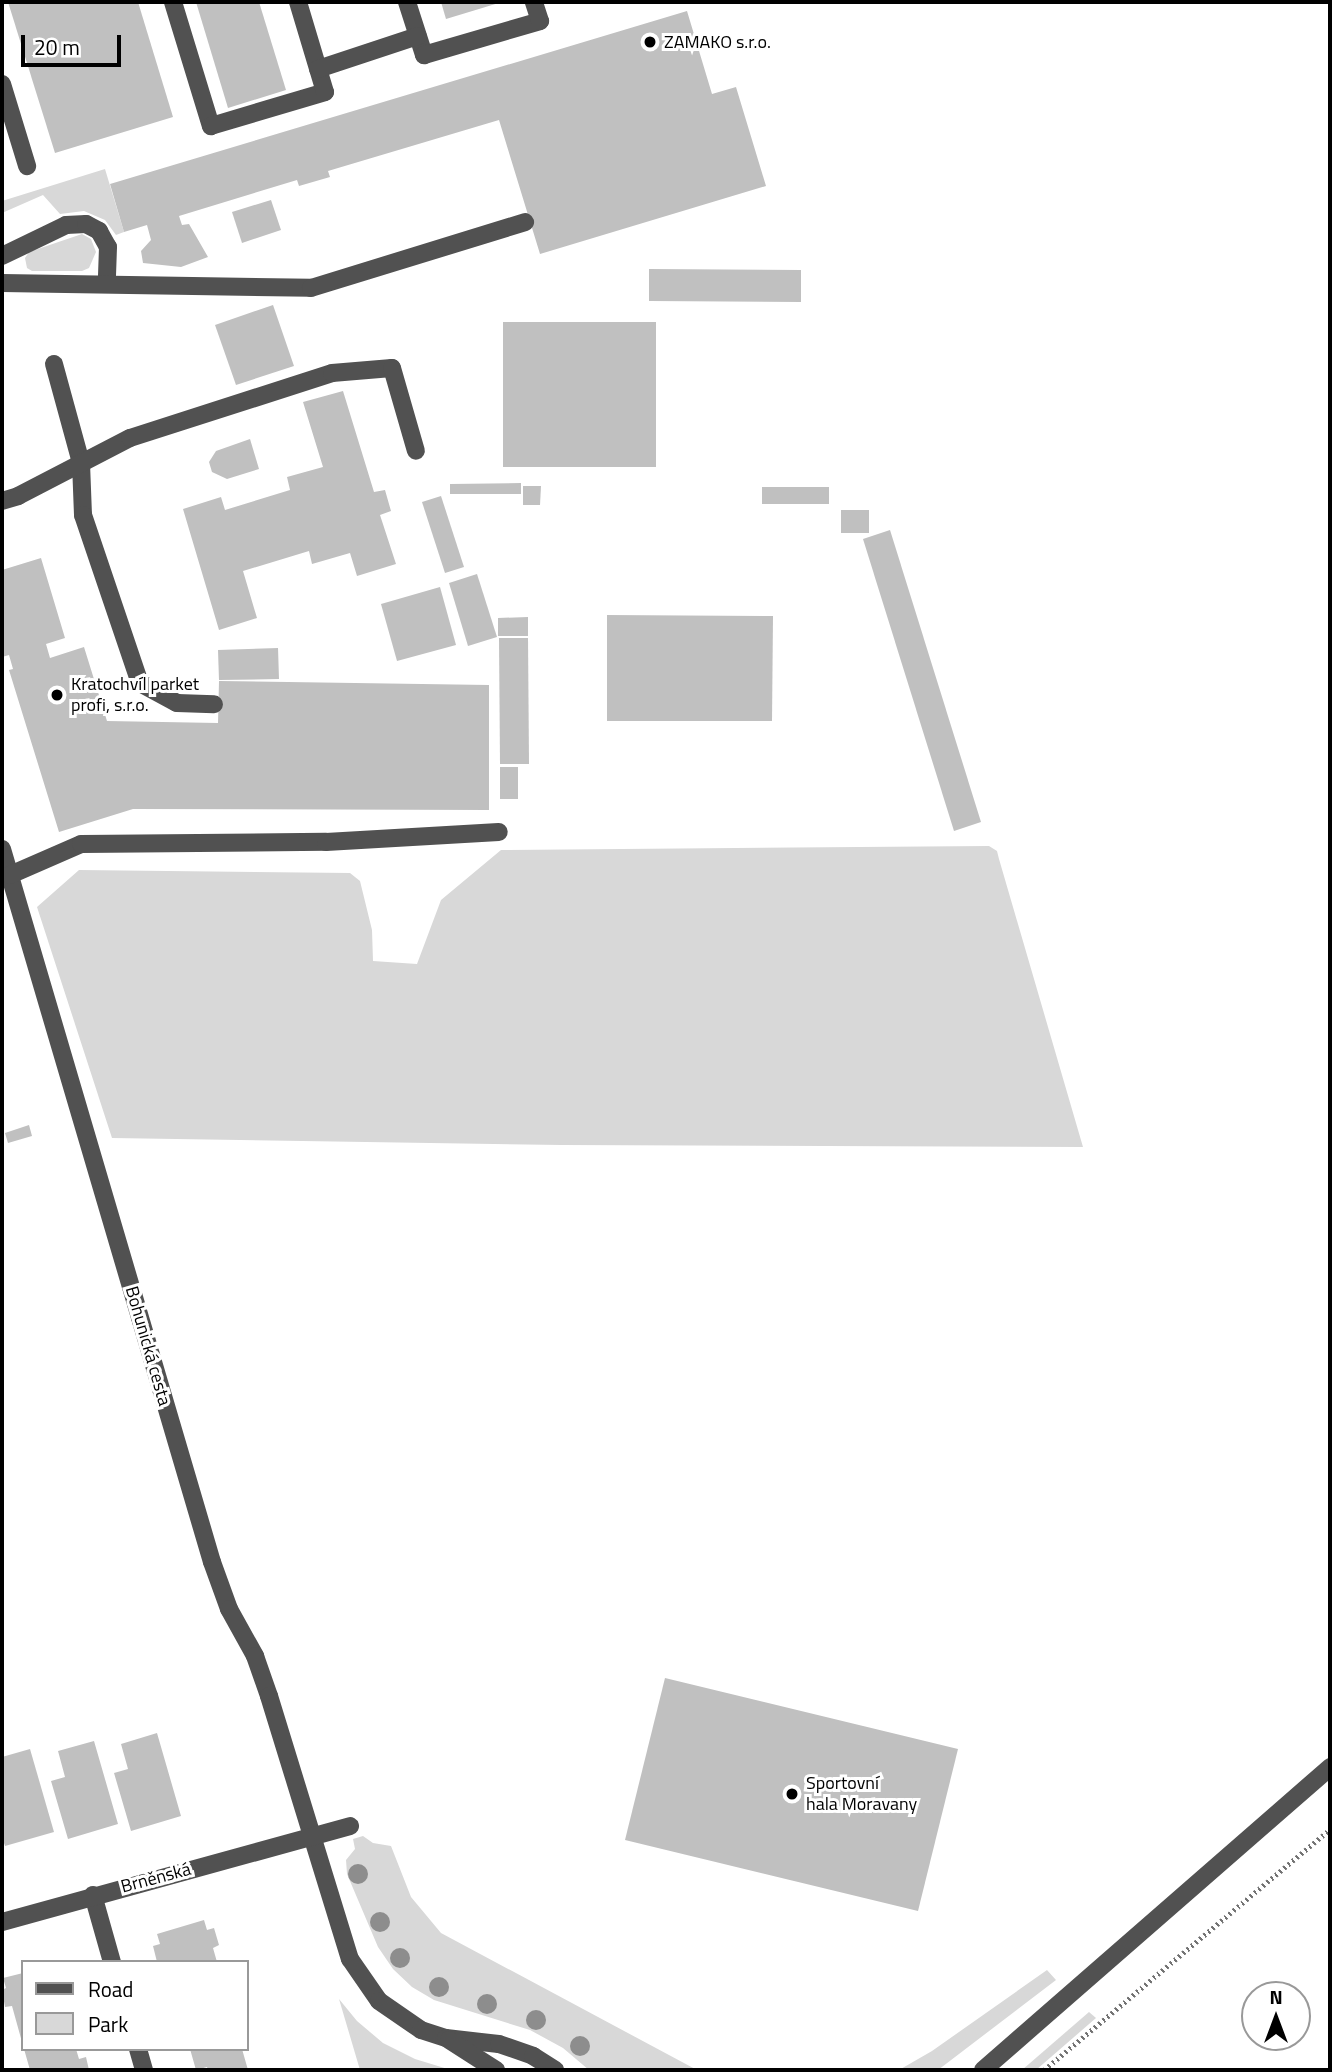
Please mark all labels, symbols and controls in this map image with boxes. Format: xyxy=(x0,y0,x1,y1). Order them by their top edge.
scale bar xyxy=(24,21,124,65)
text: 20 m xyxy=(34,31,80,63)
place label: ZAMAKO s.r.o. xyxy=(664,31,771,53)
marker: ZAMAKO s.r.o. xyxy=(642,34,658,50)
place label: Kratochvíl parket profi, s.r.o. xyxy=(71,674,199,716)
marker: Kratochvíl parket profi, s.r.o. xyxy=(49,687,65,703)
street label: Bohunická cesta xyxy=(121,1284,175,1408)
place label: Sportovní hala Moravany xyxy=(806,1773,917,1816)
marker: Sportovní hala Moravany xyxy=(784,1786,800,1802)
street label: Brněnská xyxy=(119,1858,193,1898)
legend xyxy=(21,1960,248,2051)
text: Road xyxy=(88,1973,133,2005)
north arrow xyxy=(1241,1981,1311,2051)
text: N xyxy=(1269,1982,1283,2011)
text: Park xyxy=(88,2008,128,2040)

